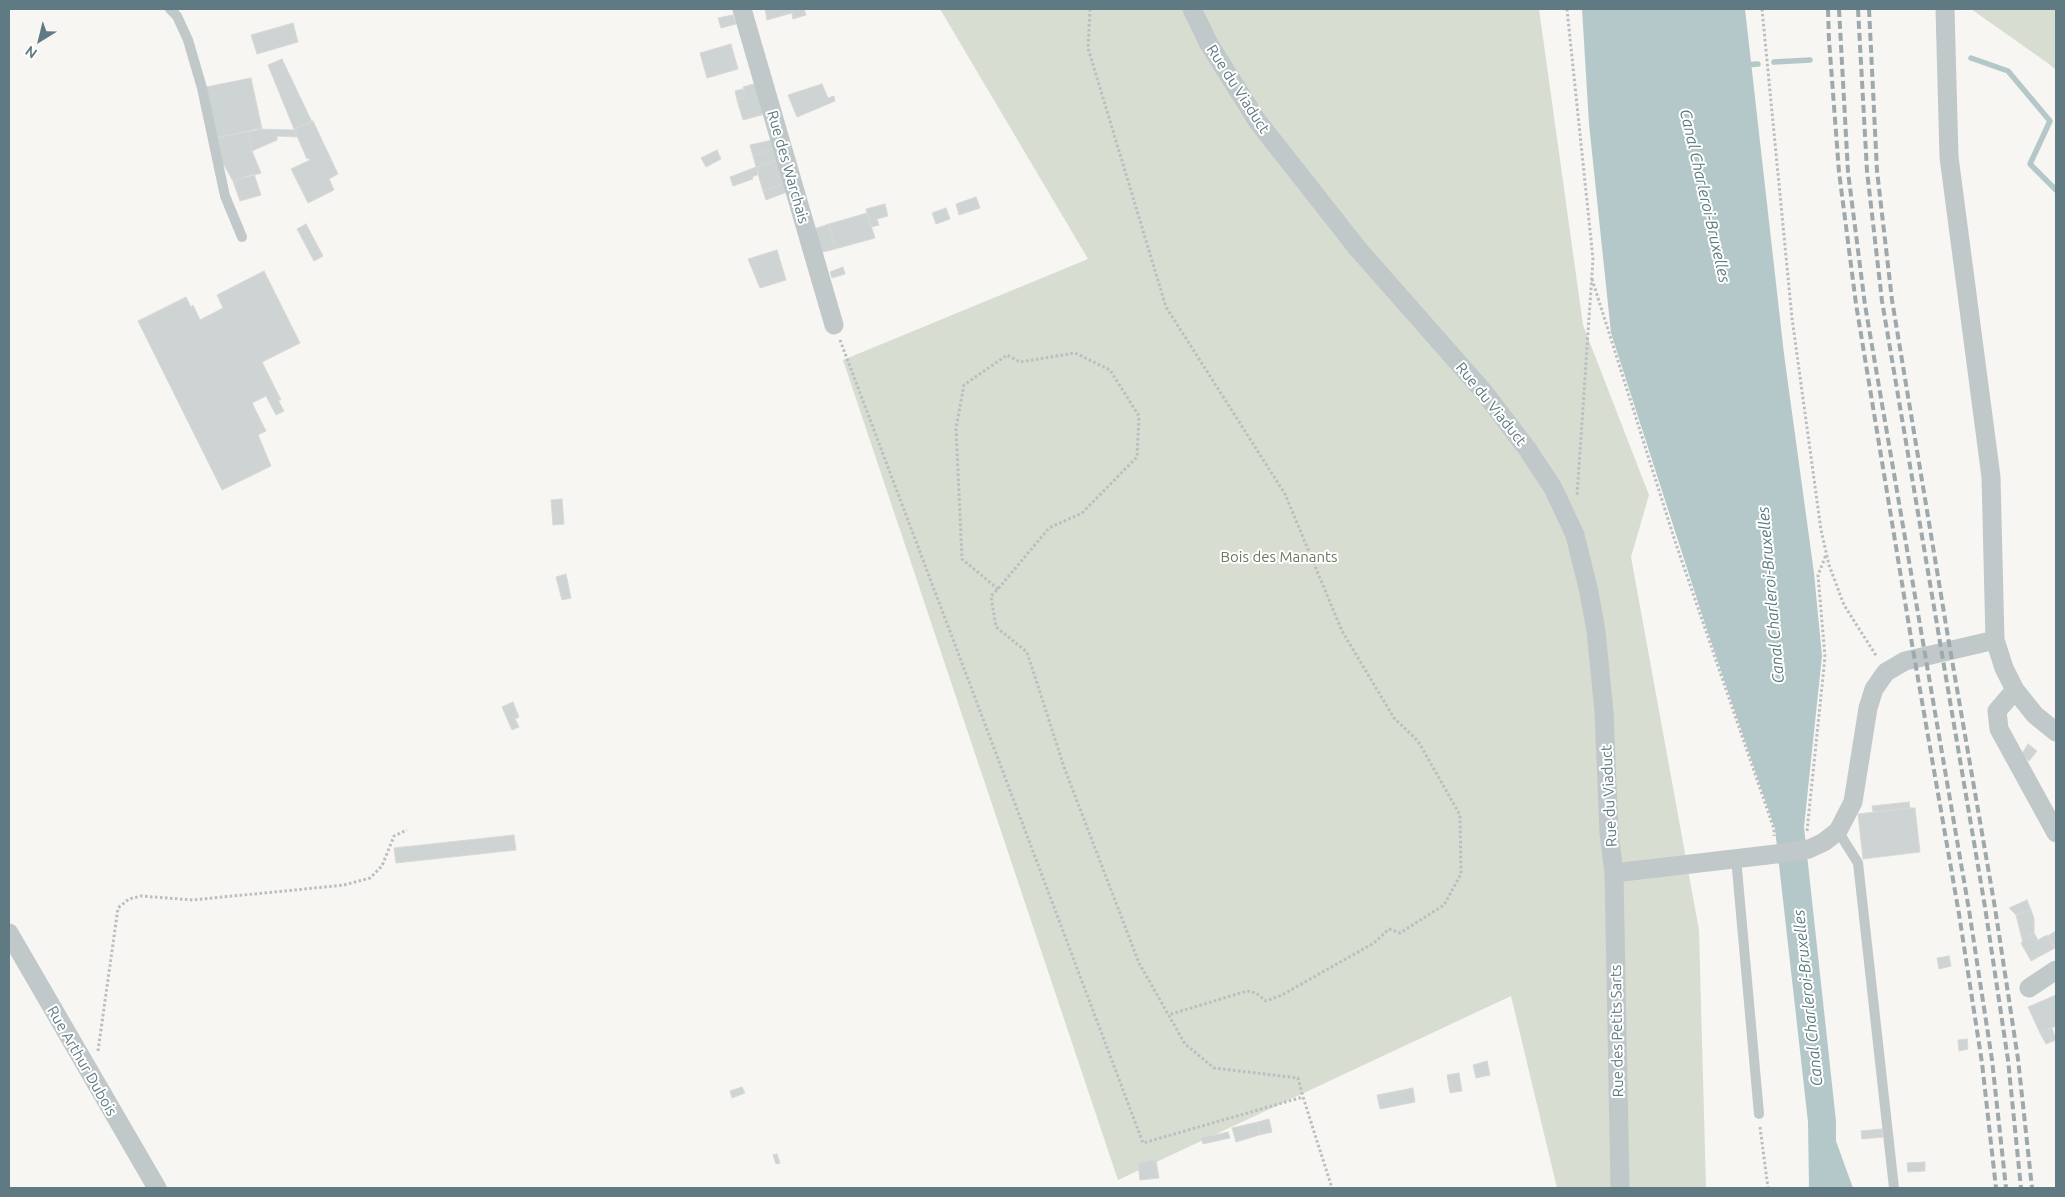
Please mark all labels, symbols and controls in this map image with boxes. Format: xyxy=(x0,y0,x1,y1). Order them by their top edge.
north arrow xyxy=(15,15,65,65)
street label: Rue du Viaduct xyxy=(1203,41,1273,137)
text: N xyxy=(22,43,40,62)
water label: Canal Charleroi-Bruxelles xyxy=(1676,107,1734,285)
street label: Rue des Warchais xyxy=(763,108,813,226)
street label: Rue du Viaduct xyxy=(1452,359,1530,449)
water label: Canal Charleroi-Bruxelles xyxy=(1754,506,1788,684)
park label: Bois des Manants xyxy=(1221,548,1337,566)
street label: Rue du Viaduct xyxy=(1597,745,1621,847)
water label: Canal Charleroi-Bruxelles xyxy=(1789,909,1827,1087)
street label: Rue des Petits Sarts xyxy=(1607,965,1627,1097)
street label: Rue Arthur Dubois xyxy=(43,1003,121,1119)

